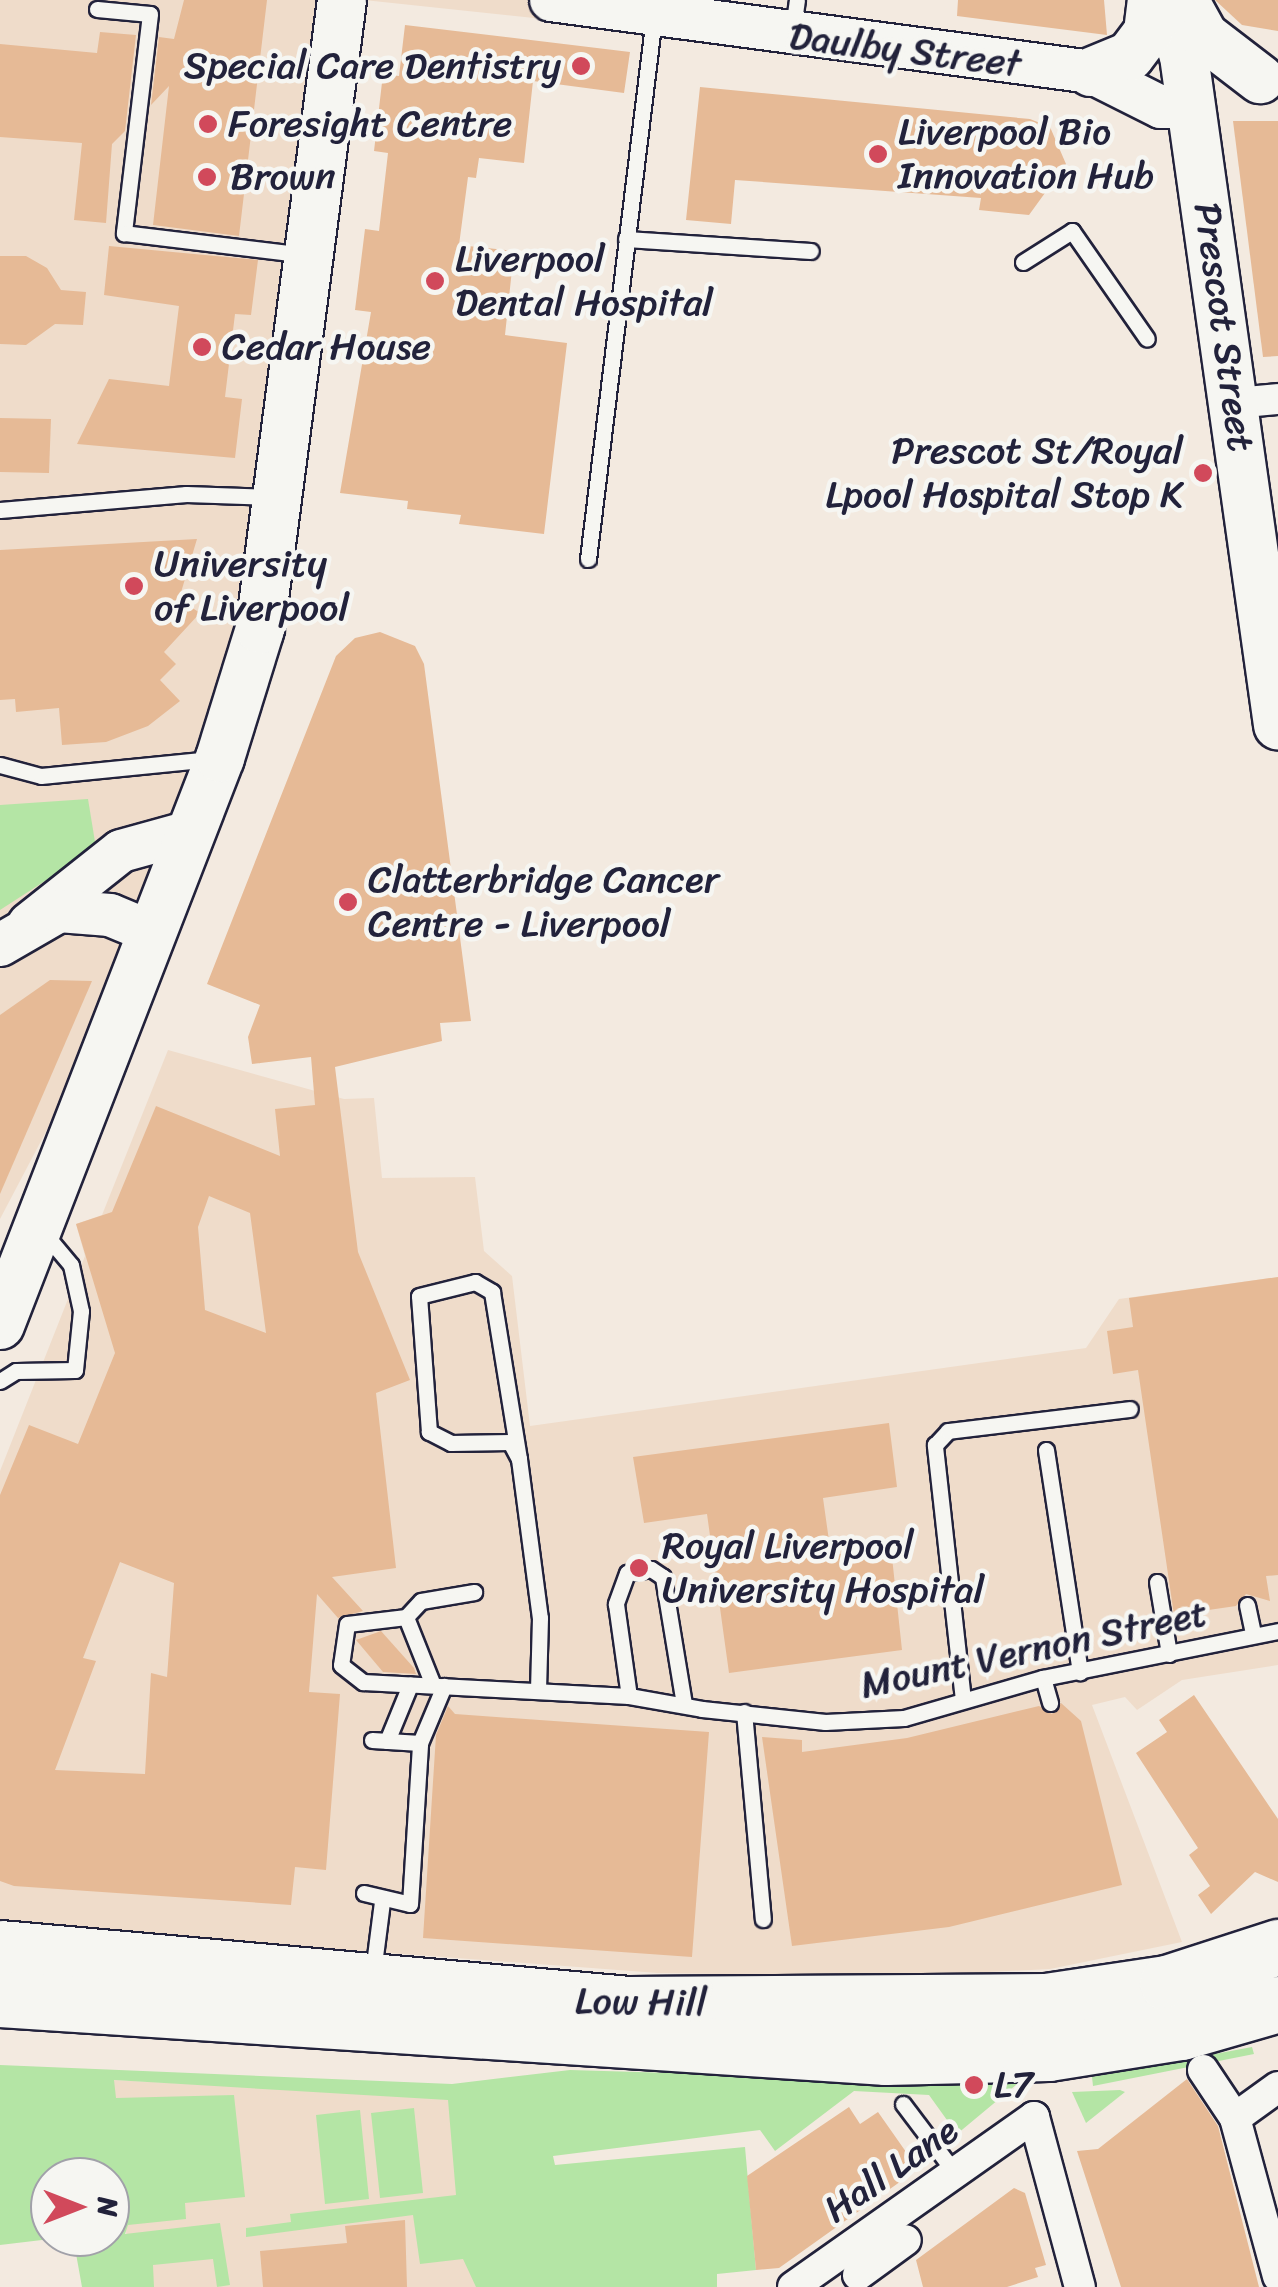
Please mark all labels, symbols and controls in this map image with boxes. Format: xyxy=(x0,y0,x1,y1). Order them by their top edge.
street label: Daulby Street xyxy=(787,13,1023,87)
place label: Special Care Dentistry xyxy=(183,43,561,89)
marker: Special Care Dentistry xyxy=(570,55,592,77)
place label: Foresight Centre xyxy=(228,101,512,147)
place label: Liverpool Bio Innovation Hub xyxy=(898,109,1155,198)
marker: Foresight Centre xyxy=(197,113,219,135)
marker: Liverpool Bio Innovation Hub xyxy=(867,143,889,165)
place label: Brown xyxy=(230,154,336,200)
marker: Brown xyxy=(194,164,220,190)
street label: Prescot Street xyxy=(1184,200,1264,454)
place label: Liverpool Dental Hospital xyxy=(455,236,714,326)
marker: Liverpool Dental Hospital xyxy=(424,270,446,292)
place label: Cedar House xyxy=(222,324,432,370)
marker: Cedar House xyxy=(191,336,213,358)
place label: Prescot St/Royal Lpool Hospital Stop K xyxy=(824,428,1183,518)
marker: Prescot St/Royal Lpool Hospital Stop K xyxy=(1192,462,1214,484)
place label: University of Liverpool xyxy=(154,541,350,630)
marker: University of Liverpool xyxy=(123,575,145,597)
place label: Clatterbridge Cancer Centre - Liverpool xyxy=(368,857,720,946)
marker: Clatterbridge Cancer Centre - Liverpool xyxy=(337,891,359,913)
place label: Royal Liverpool University Hospital xyxy=(662,1523,984,1612)
marker: Royal Liverpool University Hospital xyxy=(626,1555,652,1581)
street label: Mount Vernon Street xyxy=(857,1590,1211,1708)
street label: Low Hill xyxy=(575,1978,707,2026)
place label: L7 xyxy=(994,2062,1033,2108)
marker: L7 xyxy=(963,2074,985,2096)
street label: Hall Lane xyxy=(815,2107,967,2233)
north arrow xyxy=(30,2157,130,2257)
text: N xyxy=(84,2197,133,2217)

